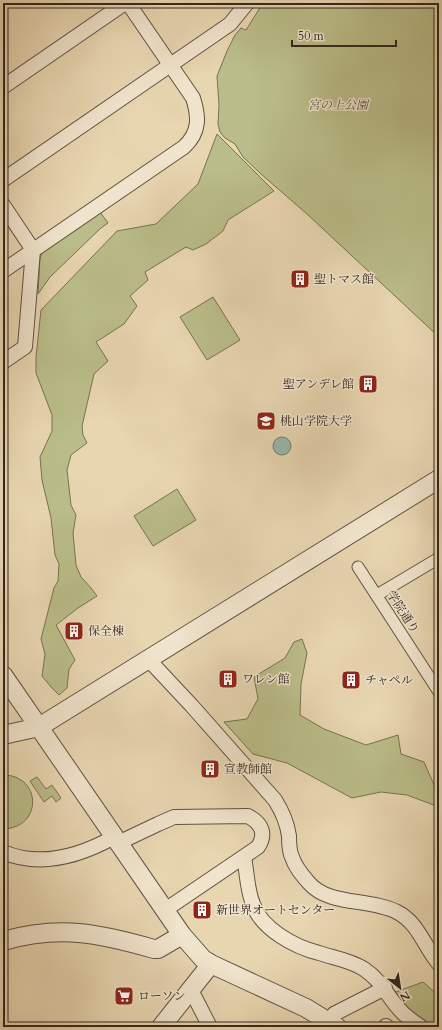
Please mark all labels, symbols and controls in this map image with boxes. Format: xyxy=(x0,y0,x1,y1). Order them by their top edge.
scale bar xyxy=(292,22,396,48)
text: 50 m xyxy=(298,28,325,44)
park label: 宮の上公園 xyxy=(308,97,370,113)
building icon: 聖トマス館 xyxy=(289,268,311,290)
place label: 聖トマス館 xyxy=(314,271,374,287)
building icon: 聖アンデレ館 xyxy=(357,373,379,395)
place label: 聖アンデレ館 xyxy=(283,376,354,392)
school or university icon: 桃山学院大学 xyxy=(255,410,277,432)
place label: 桃山学院大学 xyxy=(280,413,352,429)
street label: 学院通り xyxy=(383,588,423,636)
building icon: 保全棟 xyxy=(63,620,85,642)
place label: 保全棟 xyxy=(88,623,124,639)
building icon: ワレン館 xyxy=(217,668,239,690)
building icon: チャペル xyxy=(340,669,362,691)
place label: ワレン館 xyxy=(242,671,290,687)
place label: チャペル xyxy=(365,672,413,688)
building icon: 宣教師館 xyxy=(199,758,221,780)
place label: 宣教師館 xyxy=(224,761,272,777)
building icon: 新世界オートセンター xyxy=(191,899,213,921)
place label: 新世界オートセンター xyxy=(216,902,335,918)
north arrow xyxy=(380,968,420,1008)
supermarket icon: ローソン xyxy=(113,985,135,1007)
text: N xyxy=(396,987,413,1005)
place label: ローソン xyxy=(138,988,186,1004)

